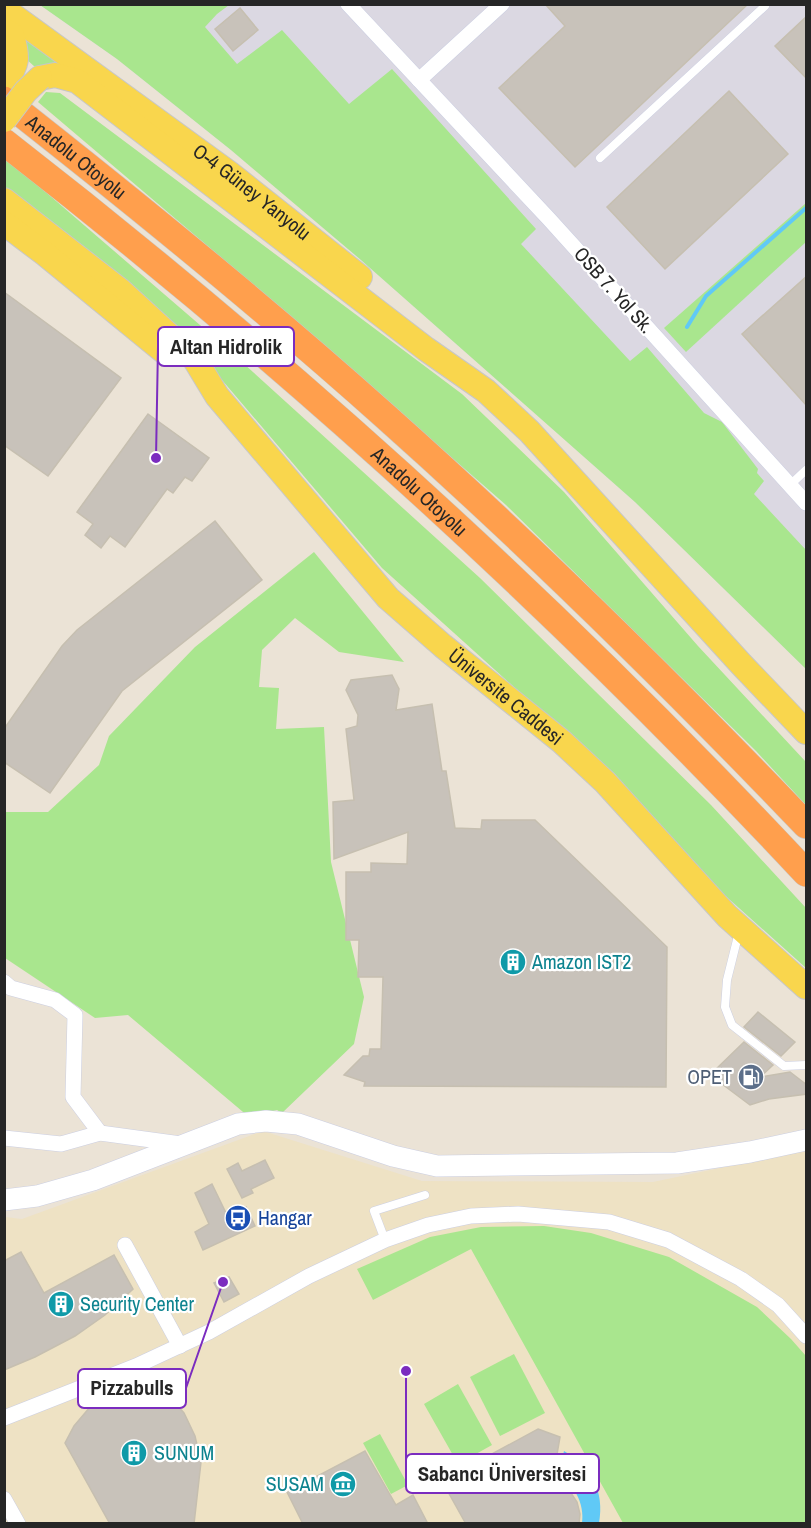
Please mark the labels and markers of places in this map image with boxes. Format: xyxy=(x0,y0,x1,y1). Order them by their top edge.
callout: Altan Hidrolik xyxy=(158,327,294,366)
building icon: Amazon IST2 xyxy=(498,947,528,977)
place label: Amazon IST2 xyxy=(531,948,631,975)
fuel station icon: OPET xyxy=(736,1062,766,1092)
place label: OPET xyxy=(687,1063,732,1090)
bus stop icon: Hangar xyxy=(223,1203,253,1233)
place label: Hangar xyxy=(258,1204,312,1231)
building icon: Security Center xyxy=(46,1289,76,1319)
place label: Security Center xyxy=(80,1290,194,1317)
callout: Pizzabulls xyxy=(78,1369,186,1408)
building icon: SUNUM xyxy=(119,1438,149,1468)
place label: SUNUM xyxy=(154,1439,214,1466)
callout: Sabancı Üniversitesi xyxy=(406,1454,599,1493)
museum icon: SUSAM xyxy=(328,1469,358,1499)
place label: SUSAM xyxy=(266,1470,324,1497)

